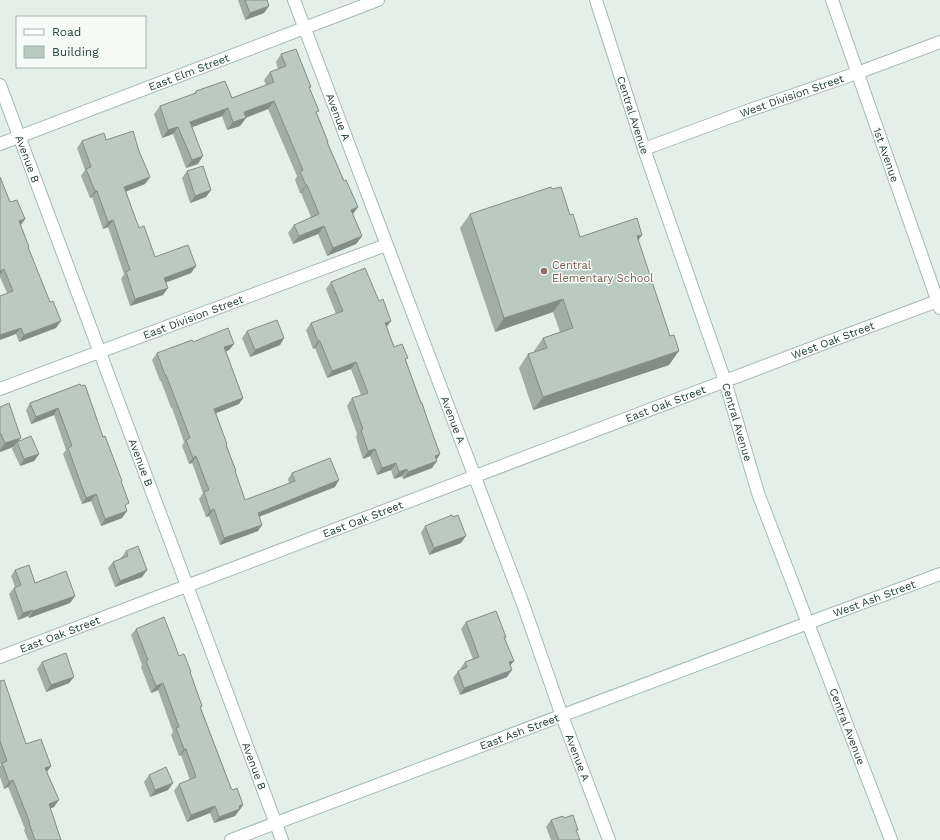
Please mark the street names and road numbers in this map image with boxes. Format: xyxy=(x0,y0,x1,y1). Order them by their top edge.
street label: East Elm Street xyxy=(147,51,231,93)
street label: West Division Street xyxy=(738,71,846,120)
street label: Central Avenue xyxy=(614,75,652,156)
street label: Avenue A xyxy=(323,91,353,142)
street label: 1st Avenue xyxy=(871,126,902,184)
street label: Avenue B xyxy=(13,133,42,185)
street label: East Division Street xyxy=(141,292,245,342)
street label: West Oak Street xyxy=(789,318,877,362)
street label: Central Avenue xyxy=(719,381,755,463)
street label: East Oak Street xyxy=(623,382,708,425)
street label: Avenue A xyxy=(438,394,468,445)
street label: Avenue B xyxy=(126,437,156,488)
street label: East Oak Street xyxy=(321,498,405,540)
street label: West Ash Street xyxy=(831,577,918,620)
street label: East Oak Street xyxy=(18,613,102,655)
street label: Central Avenue xyxy=(827,686,868,767)
street label: East Ash Street xyxy=(478,711,561,752)
street label: Avenue A xyxy=(563,732,593,783)
street label: Avenue B xyxy=(240,740,269,792)

